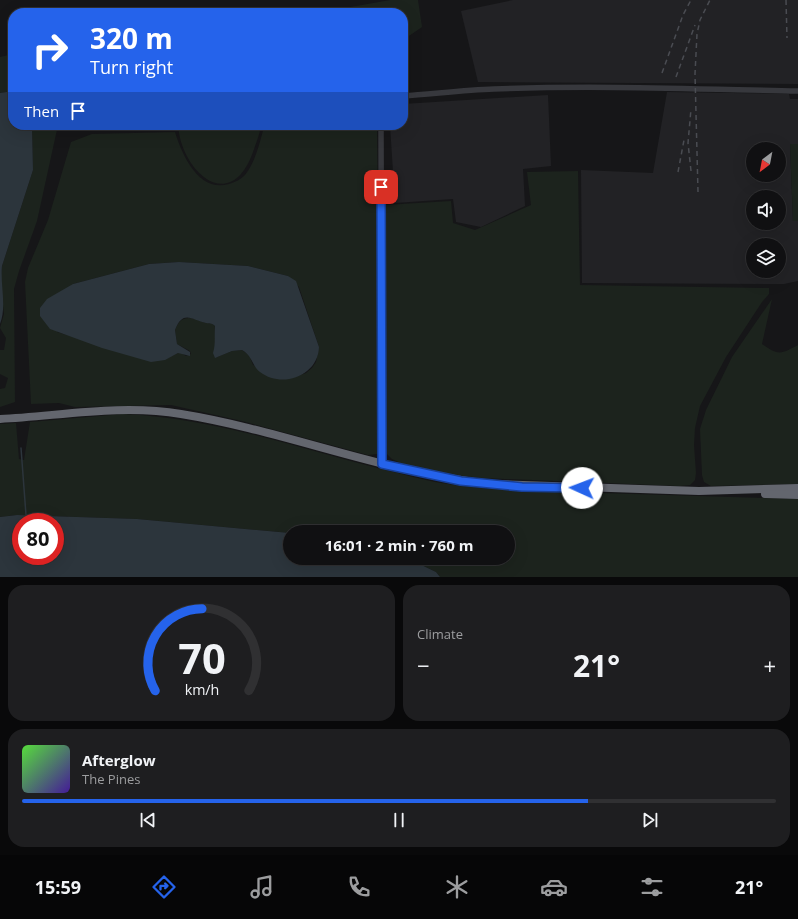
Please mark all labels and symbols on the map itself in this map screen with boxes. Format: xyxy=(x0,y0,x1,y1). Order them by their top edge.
north arrow xyxy=(746,142,786,182)
pin xyxy=(364,170,398,204)
position arrow xyxy=(561,467,603,509)
speed limit sign: 80 xyxy=(12,513,64,565)

